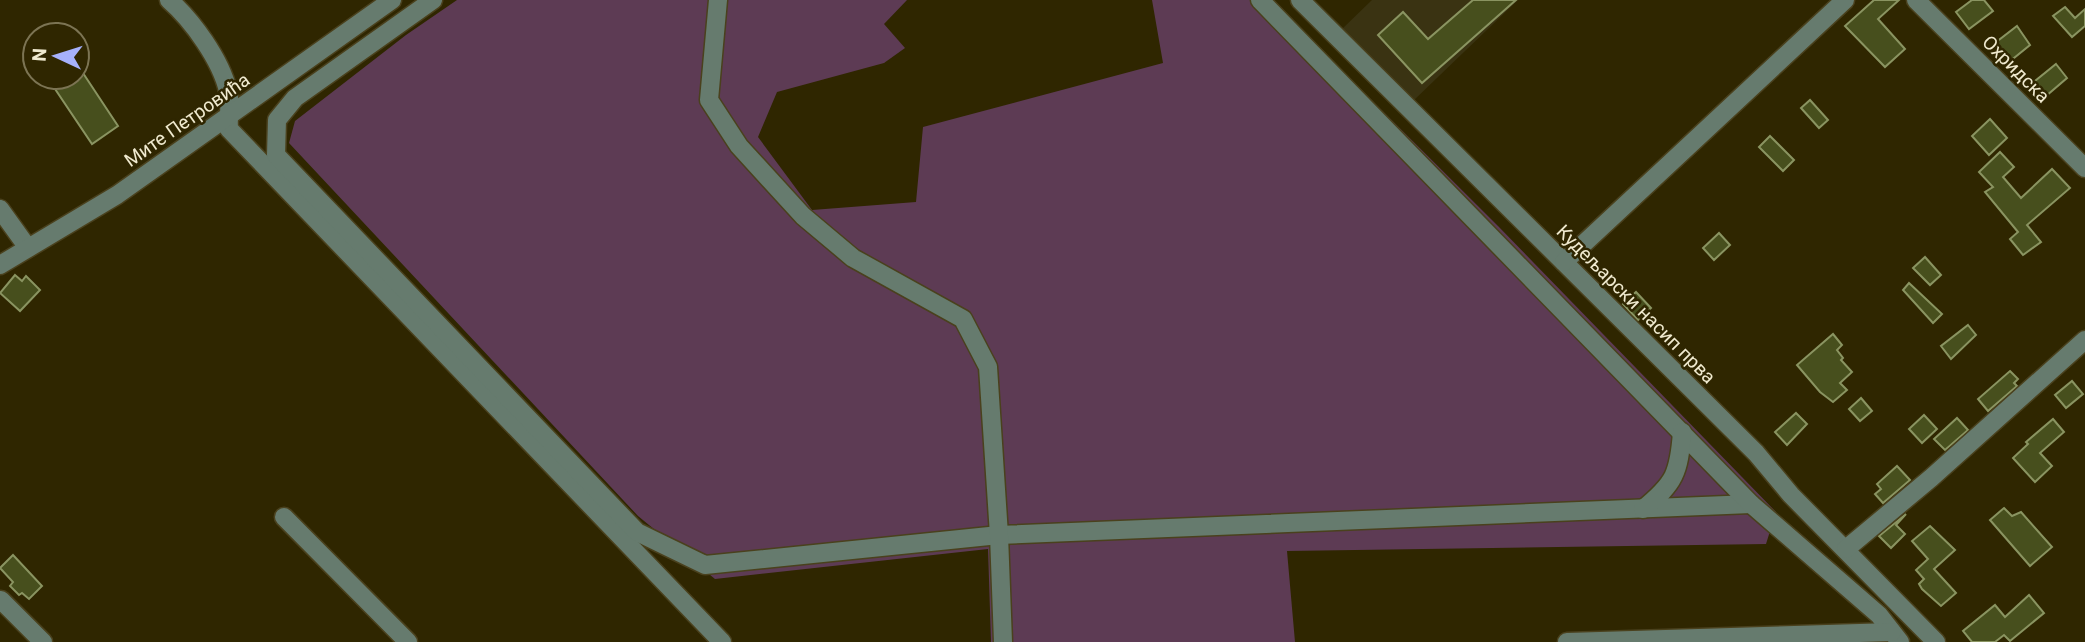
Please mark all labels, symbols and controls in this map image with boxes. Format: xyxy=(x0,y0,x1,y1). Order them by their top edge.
north arrow xyxy=(21,21,91,91)
street label: Охридска xyxy=(1977,30,2055,108)
text: N xyxy=(28,47,51,62)
street label: Мите Петровића xyxy=(120,68,254,172)
street label: Кудељарски насип прва xyxy=(1552,220,1720,388)

